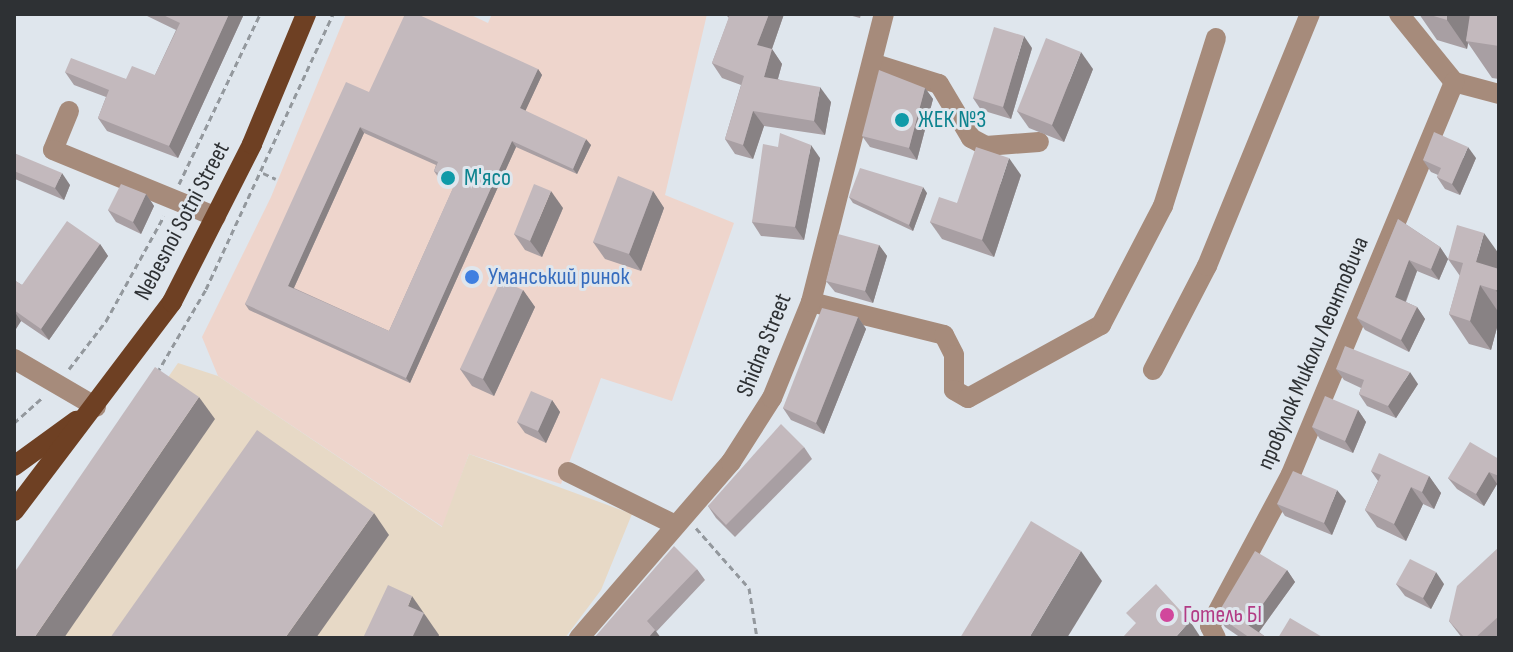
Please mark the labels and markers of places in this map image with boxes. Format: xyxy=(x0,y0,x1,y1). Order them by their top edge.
place label: ЖЕК №3 xyxy=(918,106,986,134)
marker: ЖЕК №3 xyxy=(893,111,911,129)
place label: М'ясо xyxy=(464,164,511,192)
marker: М'ясо xyxy=(439,169,457,187)
place label: Уманський ринок xyxy=(488,263,630,291)
marker: Уманський ринок xyxy=(463,268,481,286)
place label: Готель БІ xyxy=(1183,601,1262,629)
marker: Готель БІ xyxy=(1158,606,1176,624)

